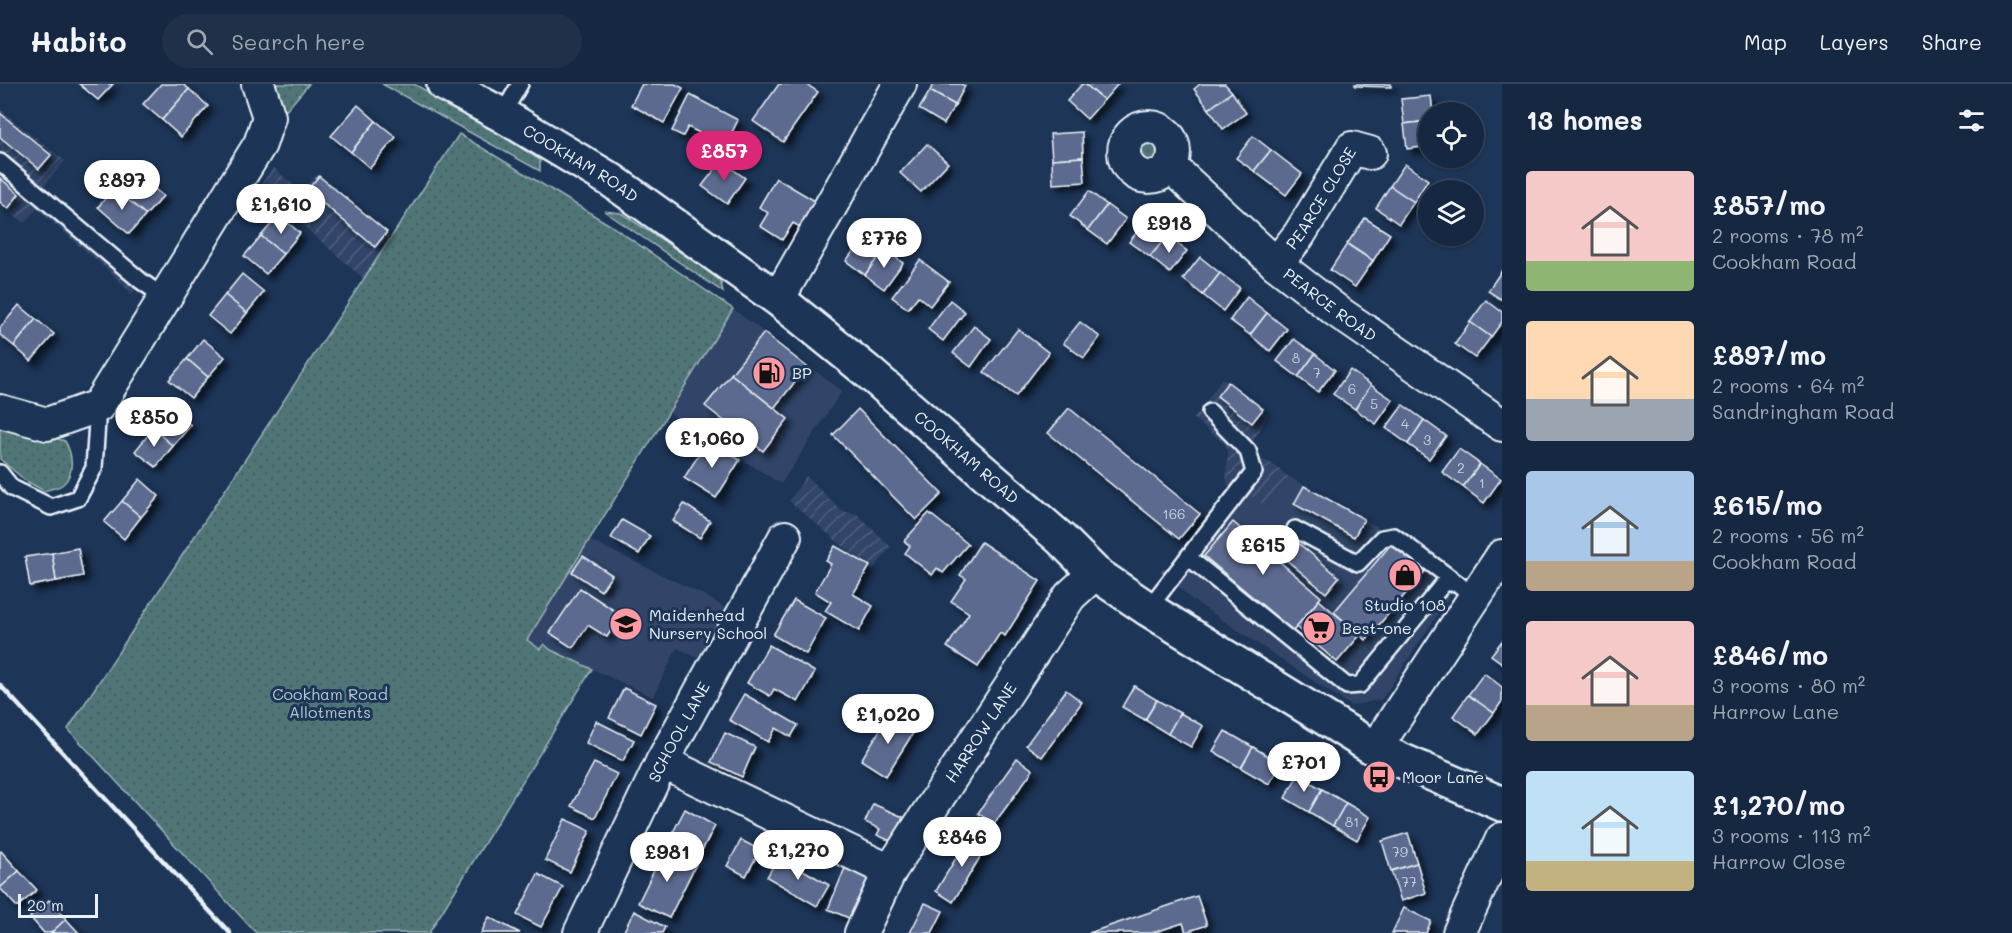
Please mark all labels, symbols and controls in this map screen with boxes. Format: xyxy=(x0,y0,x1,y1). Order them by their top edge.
search box xyxy=(162,14,582,68)
text: Habito xyxy=(30,23,126,59)
icon: search xyxy=(183,25,216,58)
text: Search here xyxy=(231,27,365,56)
text: Map xyxy=(1744,28,1787,55)
text: Layers xyxy=(1820,28,1889,55)
text: Share xyxy=(1922,28,1982,55)
map controls xyxy=(1418,102,1484,246)
button: locate xyxy=(1418,102,1484,168)
text: 13 homes xyxy=(1526,103,1643,137)
icon: filters xyxy=(1955,104,1988,137)
street label: COOKHAM ROAD xyxy=(519,119,643,206)
pin: £857 xyxy=(688,131,760,182)
text: £857 xyxy=(700,137,748,163)
street label: PEARCE CLOSE xyxy=(1281,143,1360,253)
pin: £897 xyxy=(86,160,158,211)
text: £897 xyxy=(98,166,146,192)
button: layers xyxy=(1418,180,1484,246)
pin: £1,610 xyxy=(232,184,330,235)
text: £857/mo xyxy=(1712,188,1826,222)
text: £1,610 xyxy=(250,190,312,216)
icon: home xyxy=(1574,195,1646,267)
pin: £918 xyxy=(1133,203,1205,254)
text: £918 xyxy=(1146,209,1192,235)
pin: £776 xyxy=(848,218,920,269)
text: 2 rooms · 78 m² xyxy=(1712,222,1864,248)
text: £776 xyxy=(861,224,907,250)
text: Cookham Road xyxy=(1712,248,1857,274)
street label: PEARCE ROAD xyxy=(1279,263,1381,346)
text: £897/mo xyxy=(1712,338,1826,372)
icon: home xyxy=(1574,345,1646,417)
house number: 8 xyxy=(1292,348,1300,367)
fuel station icon: BP xyxy=(751,355,787,391)
place label: BP xyxy=(792,362,812,383)
house number: 7 xyxy=(1313,363,1321,382)
text: 2 rooms · 64 m² xyxy=(1712,372,1864,398)
house number: 6 xyxy=(1348,379,1356,398)
house number: 5 xyxy=(1370,394,1378,413)
pin: £850 xyxy=(118,397,190,448)
text: Sandringham Road xyxy=(1712,398,1894,424)
text: £850 xyxy=(129,403,179,429)
street label: COOKHAM ROAD xyxy=(910,406,1024,508)
house number: 4 xyxy=(1401,414,1410,433)
pin: £1,060 xyxy=(663,418,761,469)
text: £1,060 xyxy=(679,424,745,450)
house number: 3 xyxy=(1423,430,1431,449)
house number: 2 xyxy=(1457,458,1465,477)
house number: 1 xyxy=(1479,473,1485,492)
text: £615/mo xyxy=(1712,488,1822,522)
icon: home xyxy=(1574,495,1646,567)
house number: 166 xyxy=(1162,504,1186,523)
text: 2 rooms · 56 m² xyxy=(1712,522,1864,548)
pin: £615 xyxy=(1227,525,1299,576)
text: £615 xyxy=(1240,531,1286,557)
text: Cookham Road xyxy=(1712,548,1857,574)
shop icon: Studio 108 xyxy=(1387,557,1423,593)
place label: Studio 108 xyxy=(1364,594,1446,615)
place label: Maidenhead Nursery School xyxy=(649,604,767,643)
school or university icon: Maidenhead Nursery School xyxy=(608,606,644,642)
supermarket icon: Best-one xyxy=(1301,610,1337,646)
place label: Best-one xyxy=(1342,617,1412,638)
text: £846/mo xyxy=(1712,638,1828,672)
icon: home xyxy=(1574,645,1646,717)
text: 3 rooms · 80 m² xyxy=(1712,672,1865,698)
street label: SCHOOL LANE xyxy=(643,678,714,786)
street label: HARROW LANE xyxy=(940,678,1021,786)
park label: Cookham Road Allotments xyxy=(272,683,388,722)
pin: £1,020 xyxy=(839,694,937,745)
text: Harrow Lane xyxy=(1712,698,1839,724)
text: £1,020 xyxy=(856,700,920,726)
pin: £701 xyxy=(1268,742,1340,793)
text: £701 xyxy=(1281,748,1327,774)
bus stop icon: Moor Lane xyxy=(1361,759,1397,795)
place label: Moor Lane xyxy=(1402,766,1484,787)
text: £1,270/mo xyxy=(1712,788,1845,822)
icon: home xyxy=(1574,795,1646,867)
house number: 81 xyxy=(1345,812,1359,831)
pin: £846 xyxy=(926,817,998,868)
text: 3 rooms · 113 m² xyxy=(1712,822,1871,848)
text: £846 xyxy=(937,823,987,849)
pin: £1,270 xyxy=(749,830,847,881)
pin: £981 xyxy=(631,832,703,883)
text: £1,270 xyxy=(767,836,829,862)
text: £981 xyxy=(644,838,690,864)
house number: 79 xyxy=(1392,842,1408,861)
text: Harrow Close xyxy=(1712,848,1846,874)
house number: 77 xyxy=(1401,872,1417,891)
scale bar xyxy=(18,891,98,918)
text: 20 m xyxy=(27,894,64,915)

